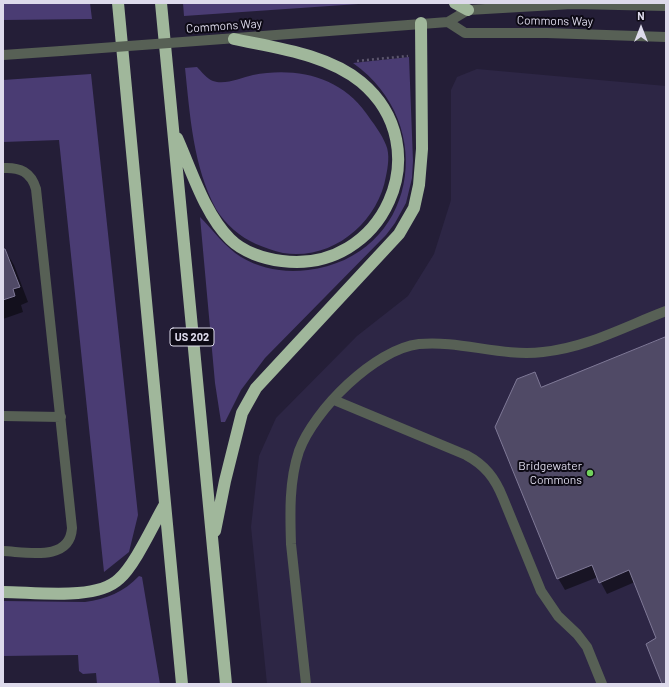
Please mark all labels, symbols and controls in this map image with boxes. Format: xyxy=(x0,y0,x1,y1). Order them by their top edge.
north arrow xyxy=(621,8,661,48)
text: N xyxy=(637,9,645,22)
street label: Commons Way xyxy=(517,13,593,29)
street label: Commons Way xyxy=(185,16,263,36)
road number: US 202 xyxy=(170,328,214,346)
place label: Bridgewater Commons xyxy=(518,459,582,487)
marker: Bridgewater Commons xyxy=(585,468,595,478)

